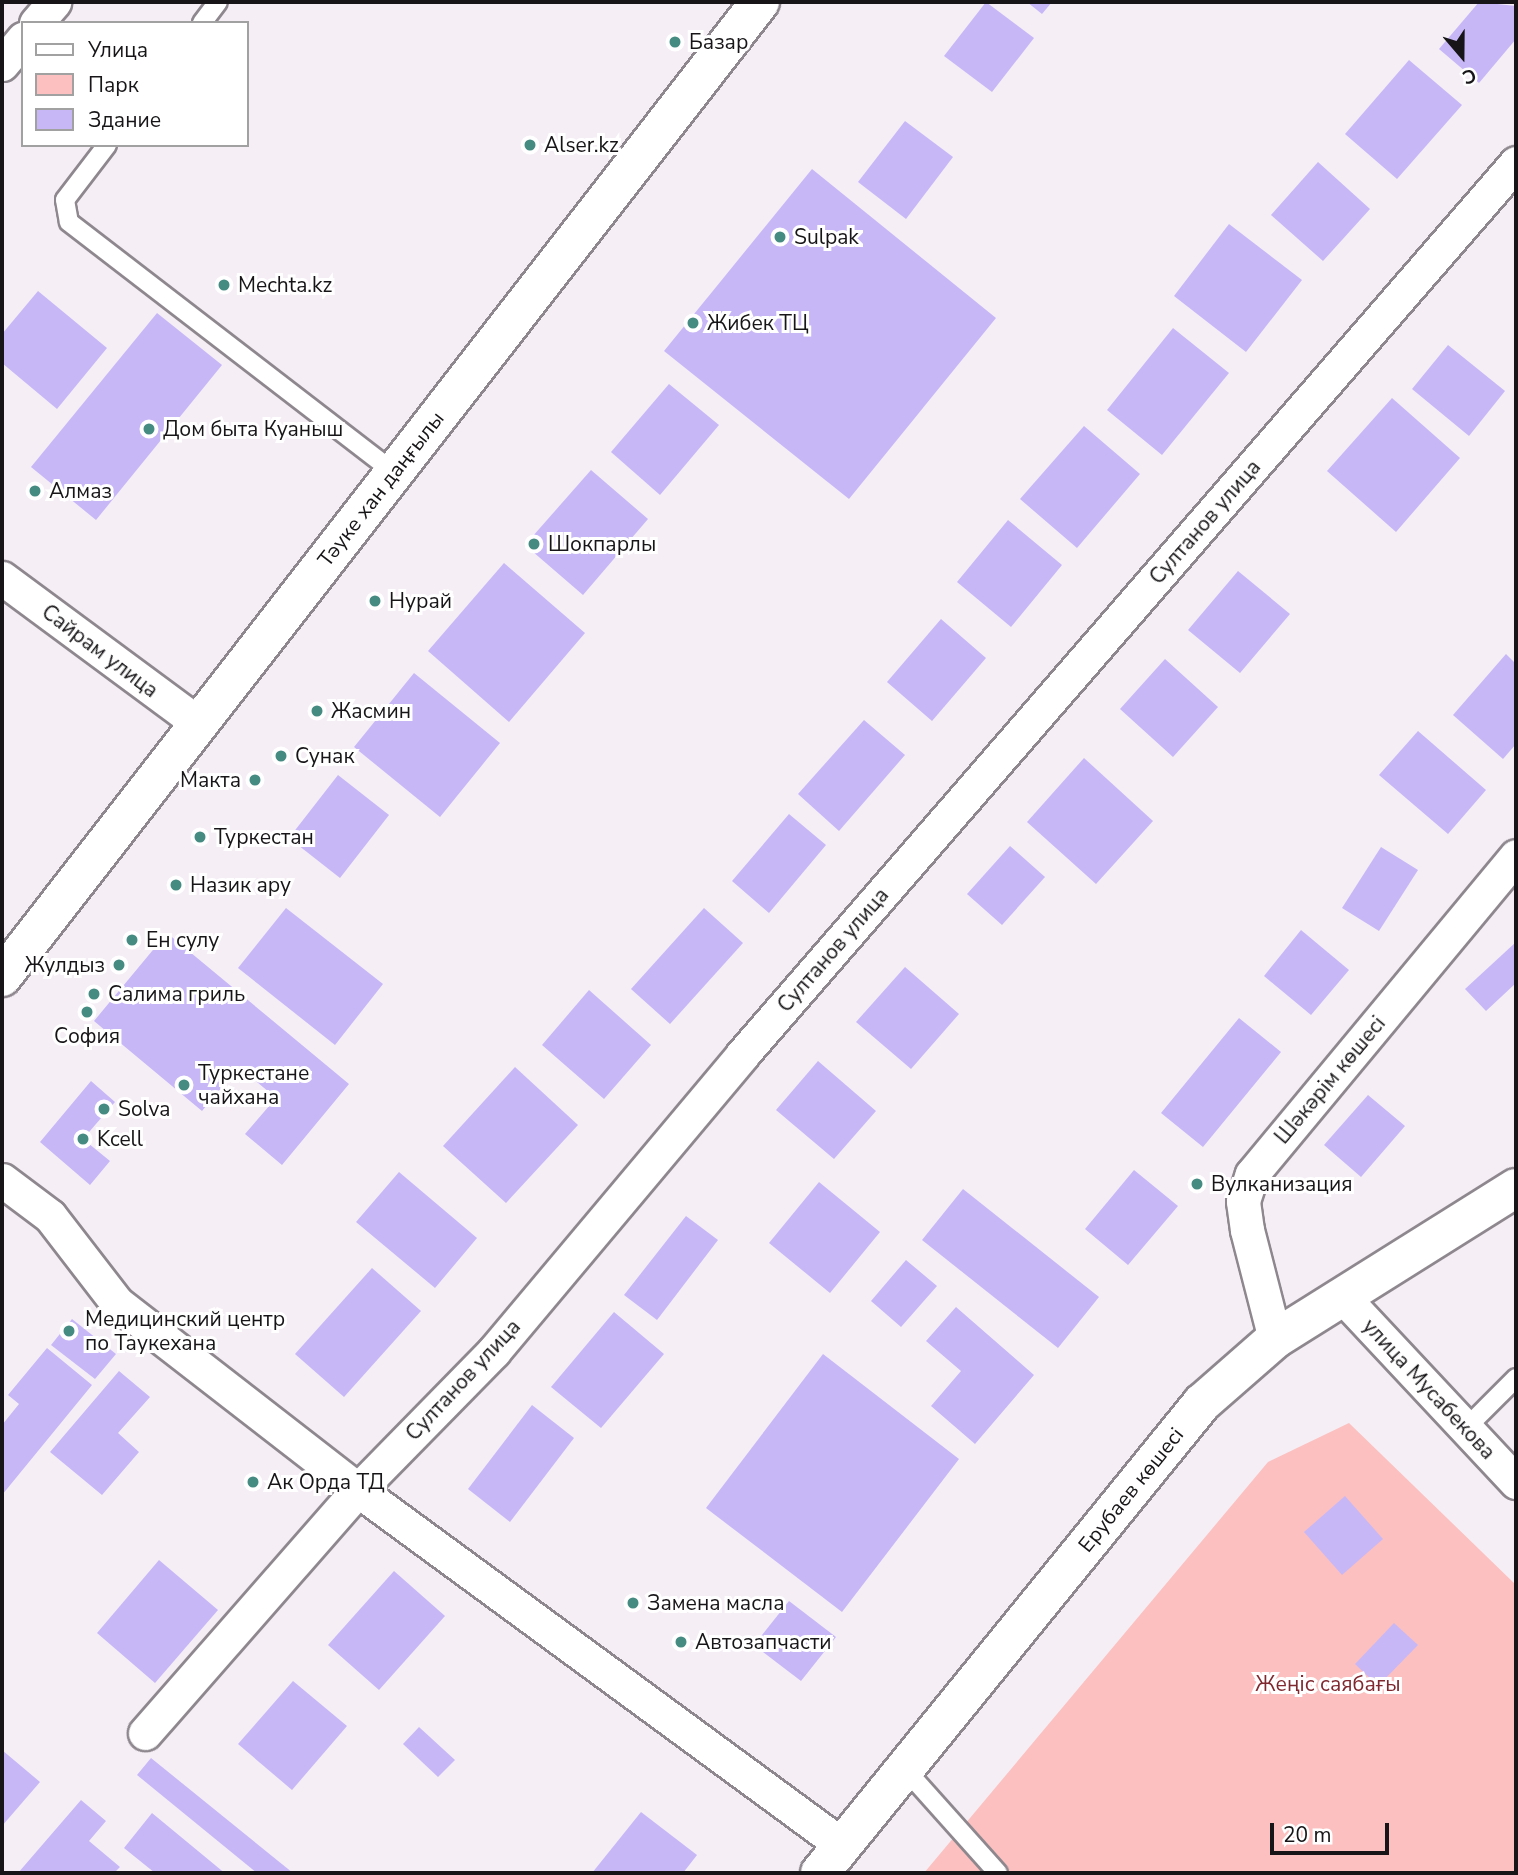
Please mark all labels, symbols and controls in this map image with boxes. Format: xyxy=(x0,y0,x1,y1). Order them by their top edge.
legend xyxy=(21,21,248,147)
north arrow xyxy=(1427,21,1497,91)
place label: Базар xyxy=(689,29,748,55)
marker: Базар xyxy=(667,34,683,50)
text: Улица xyxy=(88,36,148,64)
text: С xyxy=(1459,61,1480,90)
text: Парк xyxy=(88,71,139,99)
text: Здание xyxy=(88,106,161,134)
place label: Alser.kz xyxy=(544,132,619,158)
marker: Alser.kz xyxy=(522,137,538,153)
place label: Sulpak xyxy=(794,224,859,250)
marker: Sulpak xyxy=(772,229,788,245)
place label: Mechta.kz xyxy=(238,272,332,298)
marker: Mechta.kz xyxy=(216,277,232,293)
place label: Жибек ТЦ xyxy=(707,310,809,336)
marker: Жибек ТЦ xyxy=(685,315,701,331)
street label: Тәуке хан даңғылы xyxy=(313,406,449,572)
place label: Дом быта Куаныш xyxy=(163,416,343,442)
marker: Дом быта Куаныш xyxy=(141,421,157,437)
street label: Султанов улица xyxy=(1144,455,1266,589)
place label: Алмаз xyxy=(49,478,112,504)
marker: Алмаз xyxy=(27,483,43,499)
place label: Шокпарлы xyxy=(548,531,656,557)
marker: Шокпарлы xyxy=(526,536,542,552)
place label: Нурай xyxy=(389,588,452,614)
marker: Нурай xyxy=(367,593,383,609)
street label: Сайрам улица xyxy=(37,599,163,703)
place label: Жасмин xyxy=(331,698,411,724)
marker: Жасмин xyxy=(309,703,325,719)
place label: Сунак xyxy=(295,743,354,769)
marker: Сунак xyxy=(273,748,289,764)
place label: Макта xyxy=(180,767,241,793)
marker: Макта xyxy=(247,772,263,788)
place label: Туркестан xyxy=(214,824,314,850)
marker: Туркестан xyxy=(192,829,208,845)
place label: Назик ару xyxy=(190,872,291,898)
marker: Назик ару xyxy=(168,877,184,893)
street label: Султанов улица xyxy=(772,883,894,1017)
place label: Ен сулу xyxy=(146,927,219,953)
marker: Ен сулу xyxy=(124,932,140,948)
place label: Жулдыз xyxy=(25,952,105,978)
marker: Жулдыз xyxy=(111,957,127,973)
place label: Салима гриль xyxy=(108,981,245,1007)
marker: Салима гриль xyxy=(86,986,102,1002)
marker: София xyxy=(79,1004,95,1020)
street label: Шәкәрім көшесі xyxy=(1269,1011,1391,1149)
place label: София xyxy=(54,1023,120,1049)
place label: Туркестане чайхана xyxy=(198,1060,309,1110)
marker: Туркестане чайхана xyxy=(176,1077,192,1093)
place label: Solva xyxy=(118,1096,170,1122)
marker: Solva xyxy=(96,1101,112,1117)
place label: Kcell xyxy=(97,1126,143,1152)
marker: Kcell xyxy=(75,1131,91,1147)
place label: Вулканизация xyxy=(1211,1171,1352,1197)
marker: Вулканизация xyxy=(1189,1176,1205,1192)
place label: Медицинский центр по Таукехана xyxy=(85,1306,285,1356)
street label: улица Мусабекова xyxy=(1357,1313,1501,1465)
street label: Султанов улица xyxy=(400,1314,526,1446)
marker: Медицинский центр по Таукехана xyxy=(59,1321,79,1341)
street label: Ерубаев көшесі xyxy=(1073,1423,1189,1557)
place label: Ак Орда ТД xyxy=(267,1469,384,1495)
marker: Ак Орда ТД xyxy=(245,1474,261,1490)
place label: Замена масла xyxy=(647,1590,784,1616)
marker: Замена масла xyxy=(625,1595,641,1611)
place label: Автозапчасти xyxy=(695,1629,832,1655)
marker: Автозапчасти xyxy=(673,1634,689,1650)
park label: Жеңіс саябағы xyxy=(1255,1671,1401,1697)
scale bar xyxy=(1273,1808,1392,1852)
text: 20 m xyxy=(1283,1821,1332,1849)

